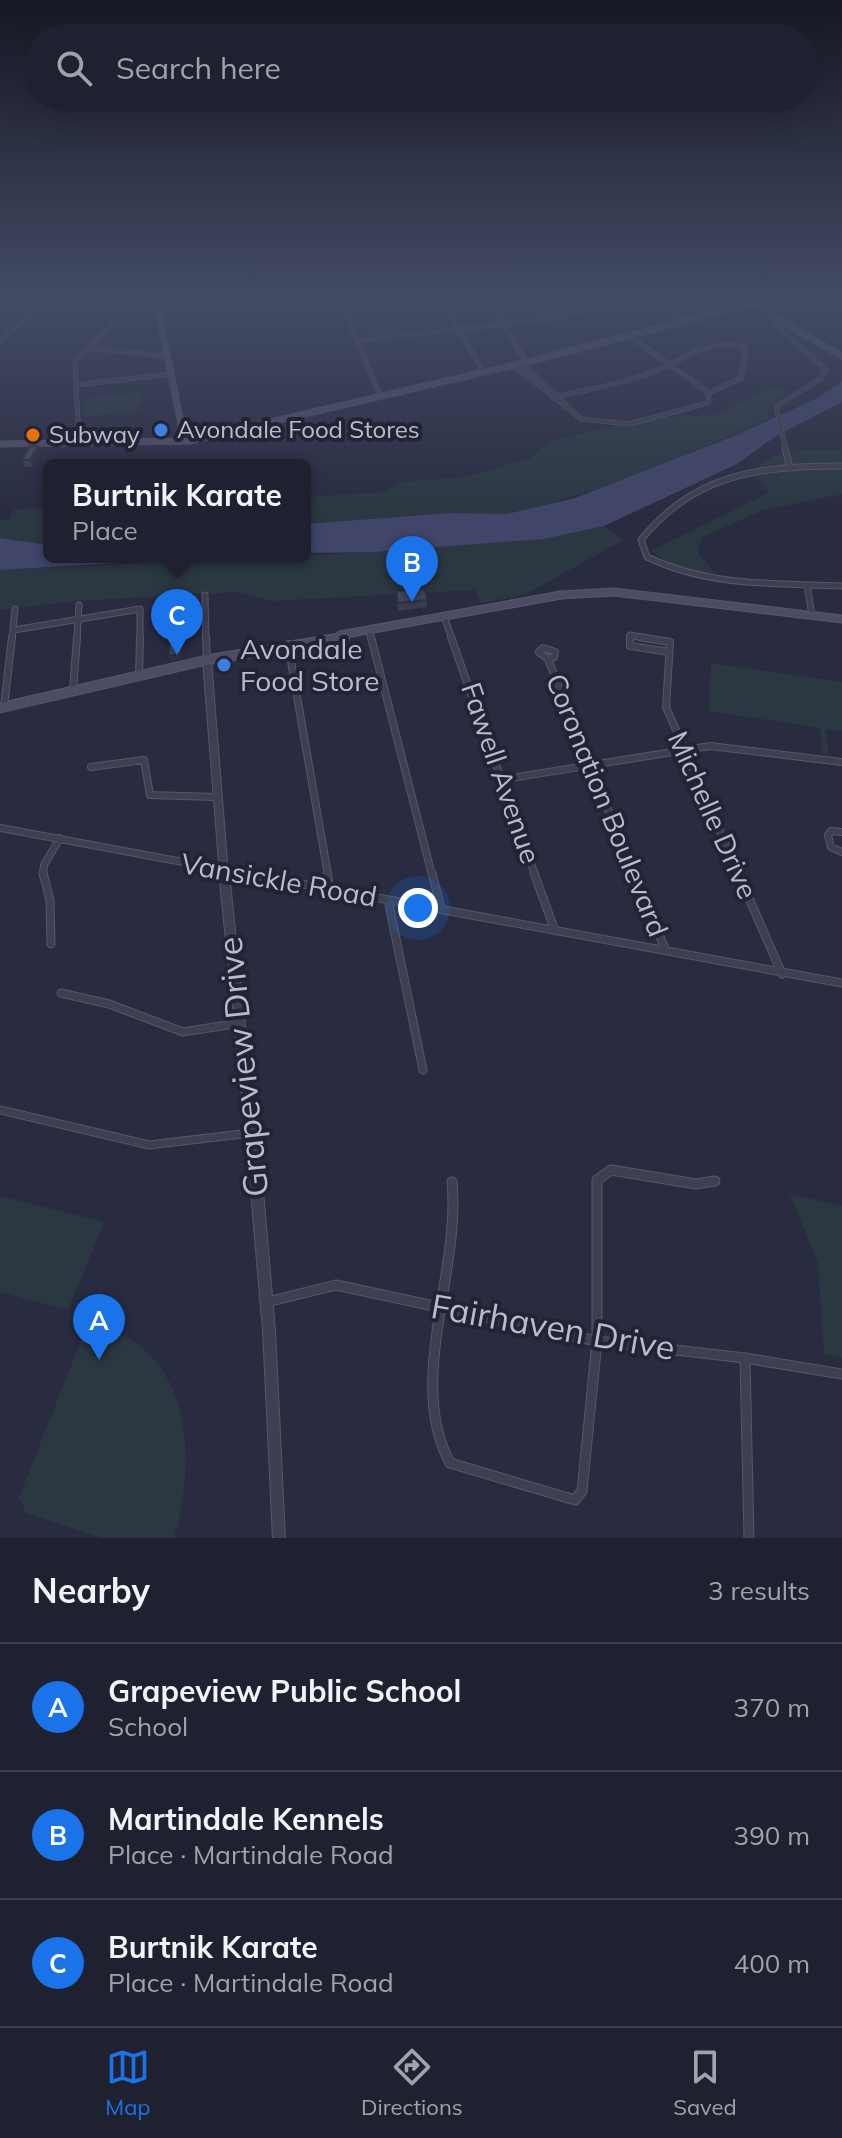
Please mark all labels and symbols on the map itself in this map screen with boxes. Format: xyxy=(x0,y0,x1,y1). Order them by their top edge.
place label: Avondale Food Stores xyxy=(177,414,420,444)
place label: Subway xyxy=(49,419,140,449)
marker: Avondale Food Stores xyxy=(152,421,170,439)
marker: Subway xyxy=(24,426,42,444)
pin: B xyxy=(386,536,438,602)
pin: C xyxy=(151,589,203,655)
place label: Avondale Food Store xyxy=(240,631,380,698)
marker: Avondale Food Store xyxy=(215,656,233,674)
street label: Coronation Boulevard xyxy=(539,668,676,941)
street label: Fawell Avenue xyxy=(454,678,549,868)
street label: Michelle Drive xyxy=(661,726,766,904)
street label: Vansickle Road xyxy=(179,845,380,914)
your location xyxy=(398,888,438,928)
street label: Grapeview Drive xyxy=(207,935,278,1199)
street label: Fairhaven Drive xyxy=(428,1284,678,1369)
pin: A xyxy=(73,1294,125,1360)

